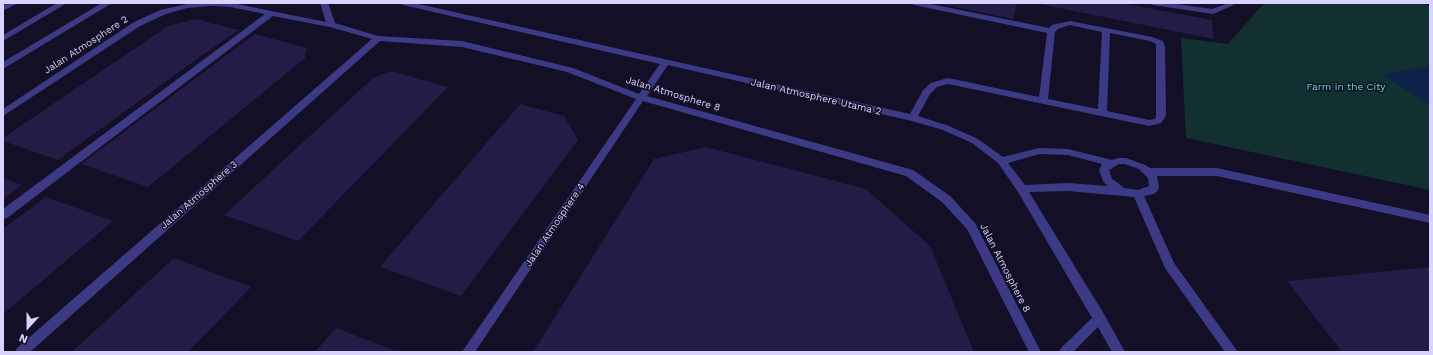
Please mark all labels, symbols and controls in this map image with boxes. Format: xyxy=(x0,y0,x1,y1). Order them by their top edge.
street label: Jalan Atmosphere 2 xyxy=(42,13,130,77)
street label: Jalan Atmosphere 8 xyxy=(624,74,722,114)
street label: Jalan Atmosphere Utama 2 xyxy=(750,76,882,118)
park label: Farm in the City xyxy=(1307,81,1385,93)
street label: Jalan Atmosphere 3 xyxy=(158,158,240,232)
street label: Jalan Atmosphere 4 xyxy=(523,181,587,269)
street label: Jalan Atmosphere 8 xyxy=(977,222,1033,314)
north arrow xyxy=(8,307,48,347)
text: N xyxy=(17,331,30,346)

